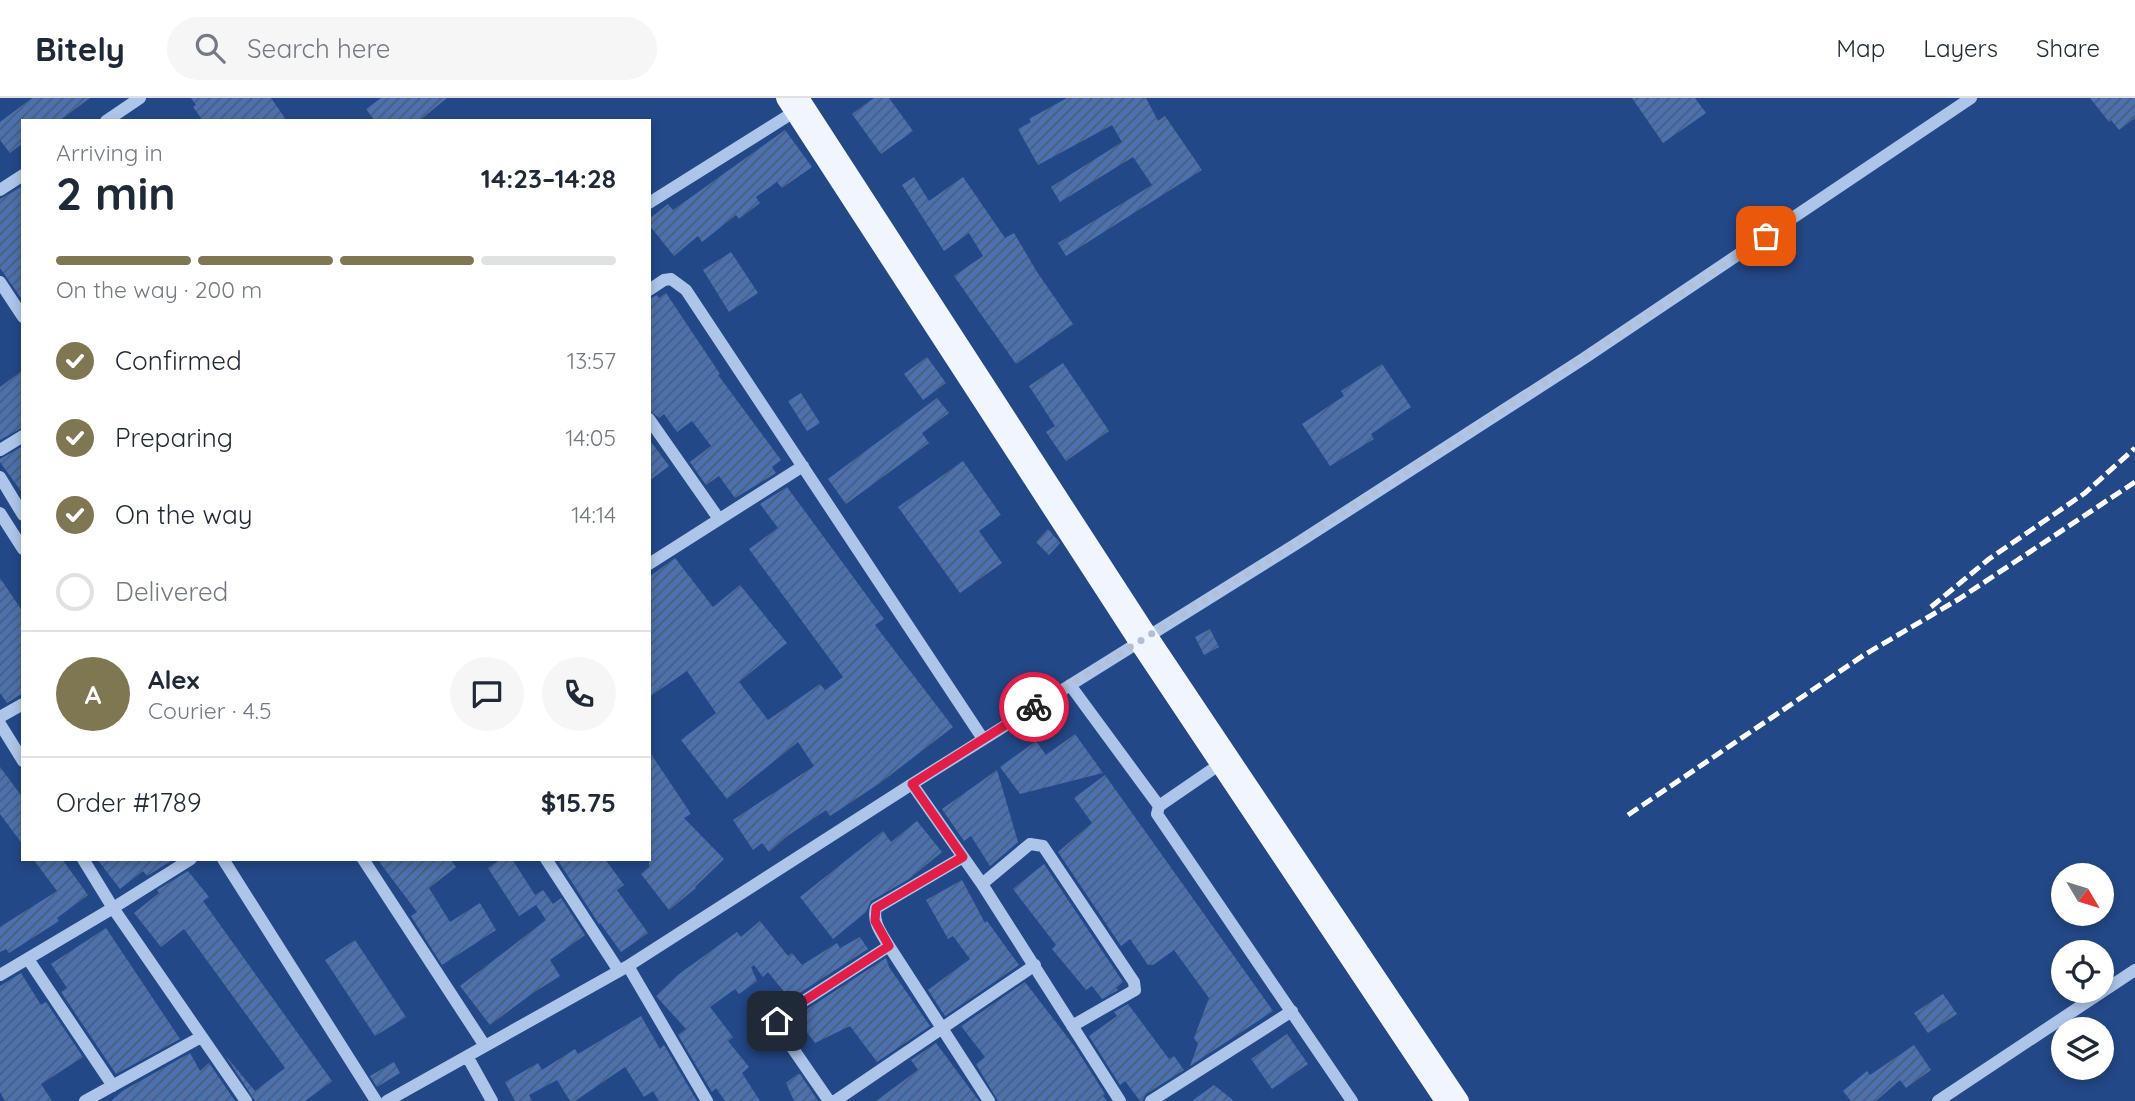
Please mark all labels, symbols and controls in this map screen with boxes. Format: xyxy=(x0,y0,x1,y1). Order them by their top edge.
search box xyxy=(167,17,657,80)
text: Bitely xyxy=(35,28,125,69)
icon: search xyxy=(191,29,229,67)
text: Search here xyxy=(247,32,391,65)
text: Map xyxy=(1836,33,1885,63)
text: Layers xyxy=(1923,33,1998,63)
text: Share xyxy=(2036,33,2100,63)
text: Arriving in xyxy=(56,138,163,167)
text: 14:23–14:28 xyxy=(481,162,616,195)
text: 2 min xyxy=(56,164,176,222)
pin xyxy=(1736,206,1796,266)
icon: bag xyxy=(1747,217,1785,255)
text: On the way · 200 m xyxy=(56,275,262,304)
icon: check xyxy=(56,342,94,380)
text: Confirmed xyxy=(115,344,242,377)
text: 13:57 xyxy=(567,346,616,375)
icon: check xyxy=(56,419,94,457)
text: Preparing xyxy=(115,421,233,454)
text: 14:05 xyxy=(565,423,616,452)
icon: check xyxy=(56,496,94,534)
text: On the way xyxy=(115,498,253,531)
text: 14:14 xyxy=(571,500,616,529)
text: Delivered xyxy=(115,575,228,608)
button: chat xyxy=(450,657,524,731)
button: phone xyxy=(542,657,616,731)
text: Alex xyxy=(148,663,199,696)
courier xyxy=(999,672,1069,742)
text: A xyxy=(85,678,101,711)
icon: bike xyxy=(1015,688,1053,726)
text: Courier · 4.5 xyxy=(148,696,272,725)
text: Order #1789 xyxy=(56,786,201,819)
text: $15.75 xyxy=(541,786,616,819)
north arrow xyxy=(2051,863,2114,926)
map controls xyxy=(2051,863,2114,1080)
button: locate xyxy=(2051,940,2114,1003)
pin xyxy=(747,991,807,1051)
icon: home xyxy=(758,1002,796,1040)
button: layers xyxy=(2051,1017,2114,1080)

